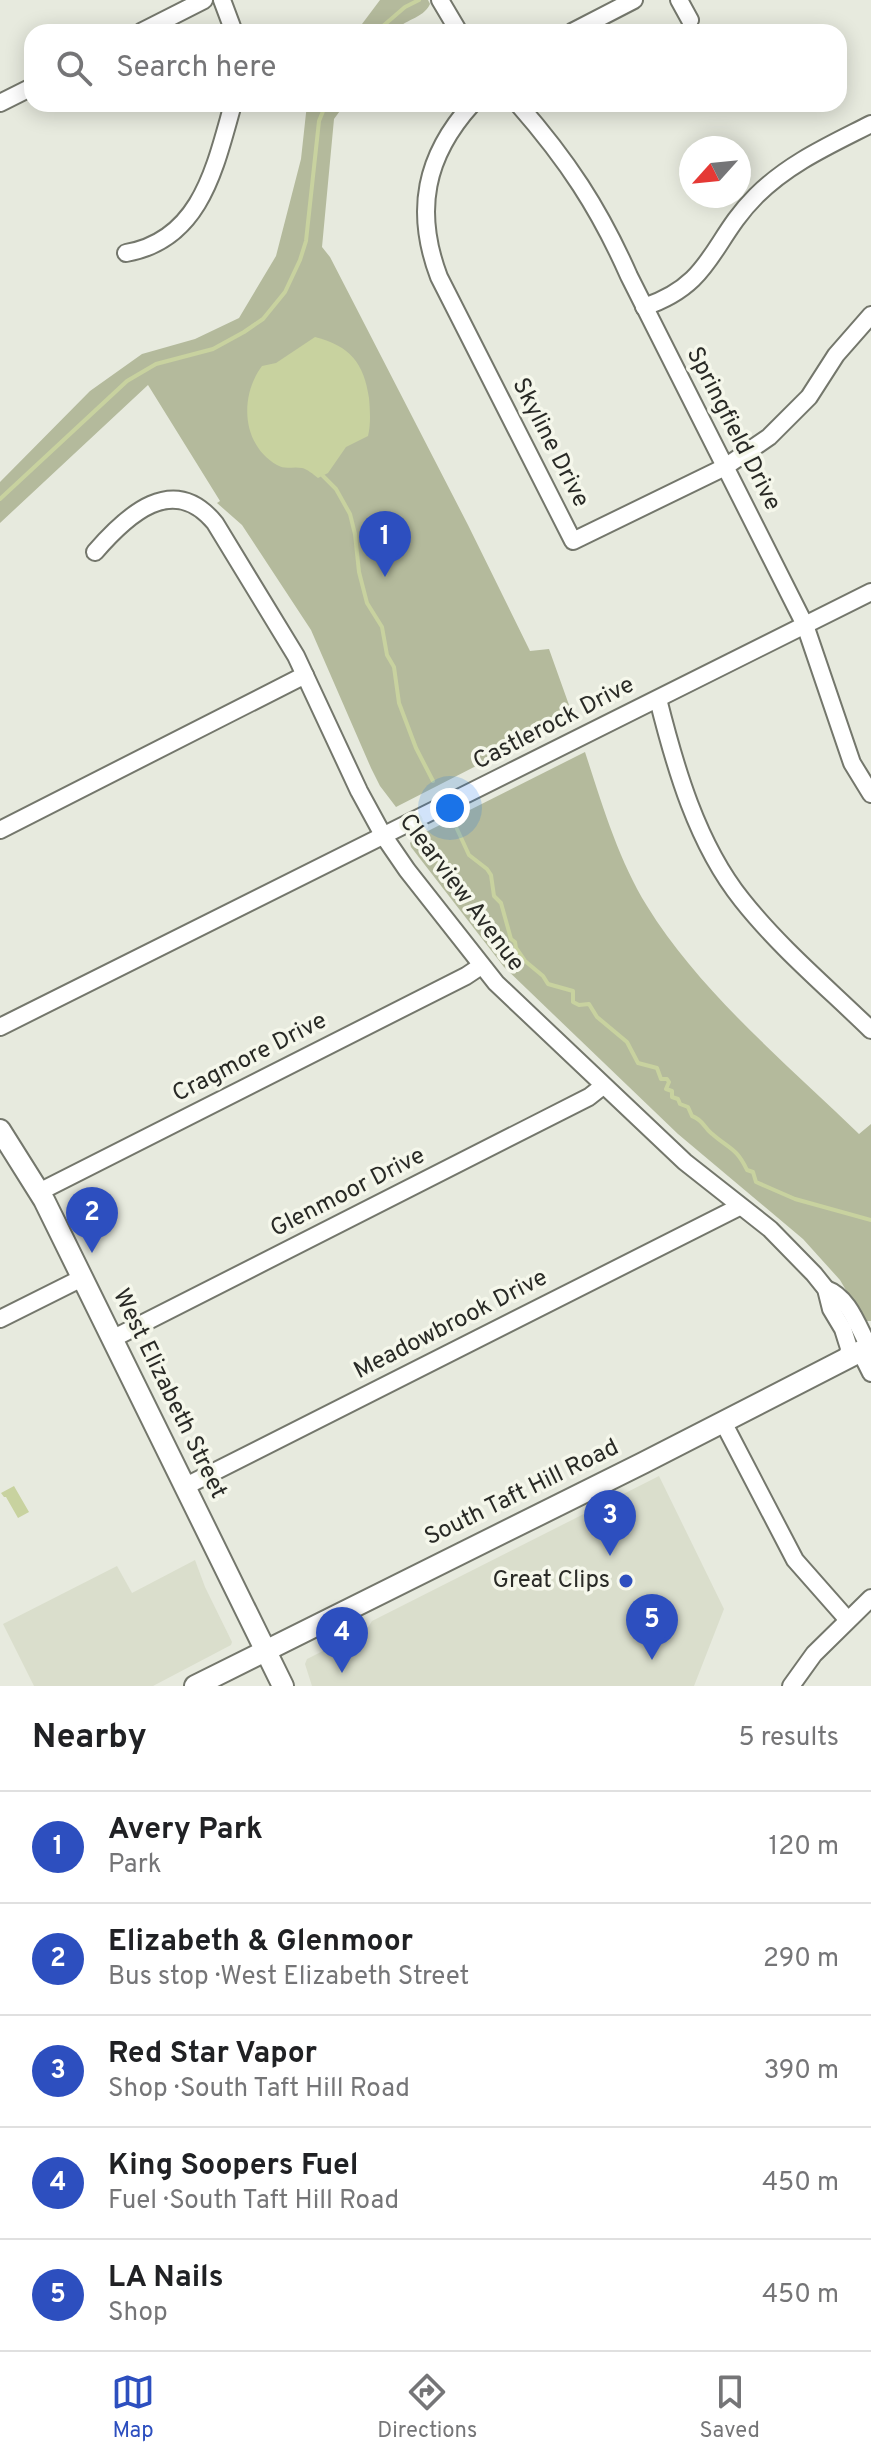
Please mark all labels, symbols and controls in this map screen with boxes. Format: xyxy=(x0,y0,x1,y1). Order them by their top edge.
search box xyxy=(24,24,847,112)
icon: search xyxy=(52,46,96,90)
text: Search here xyxy=(116,50,276,87)
north arrow xyxy=(679,136,751,208)
street label: Springfield Drive xyxy=(679,342,787,516)
street label: Skyline Drive xyxy=(505,373,595,513)
pin: 1 xyxy=(359,511,411,577)
street label: Castlerock Drive xyxy=(468,670,640,778)
your location xyxy=(430,788,470,828)
street label: Clearview Avenue xyxy=(392,808,530,978)
street label: Cragmore Drive xyxy=(168,1006,332,1110)
street label: Glenmoor Drive xyxy=(266,1141,430,1245)
pin: 2 xyxy=(66,1187,118,1253)
street label: Meadowbrook Drive xyxy=(349,1263,553,1387)
street label: West Elizabeth Street xyxy=(105,1284,233,1504)
street label: South Taft Hill Road xyxy=(420,1433,624,1553)
pin: 3 xyxy=(584,1490,636,1556)
place label: Great Clips xyxy=(492,1566,610,1596)
marker: Great Clips xyxy=(617,1572,635,1590)
pin: 5 xyxy=(626,1594,678,1660)
pin: 4 xyxy=(316,1607,368,1673)
text: Nearby xyxy=(32,1717,147,1760)
text: 5 results xyxy=(738,1722,839,1755)
text: Avery Park xyxy=(108,1812,263,1849)
text: 1 xyxy=(53,1831,63,1864)
text: 120 m xyxy=(769,1831,839,1864)
text: Park xyxy=(108,1849,162,1882)
text: Elizabeth & Glenmoor xyxy=(108,1924,413,1961)
text: 2 xyxy=(50,1943,66,1976)
text: 290 m xyxy=(763,1943,839,1976)
text: Bus stop · West Elizabeth Street xyxy=(108,1961,469,1994)
text: Red Star Vapor xyxy=(108,2036,317,2073)
text: 3 xyxy=(50,2055,66,2088)
text: 390 m xyxy=(764,2055,839,2088)
text: Shop · South Taft Hill Road xyxy=(108,2073,410,2106)
text: King Soopers Fuel xyxy=(108,2148,359,2185)
text: 4 xyxy=(50,2167,66,2200)
text: 450 m xyxy=(762,2167,839,2200)
text: Fuel · South Taft Hill Road xyxy=(108,2185,399,2218)
text: LA Nails xyxy=(108,2260,224,2297)
text: 5 xyxy=(50,2279,66,2312)
text: 450 m xyxy=(762,2279,839,2312)
text: Shop xyxy=(108,2297,168,2330)
tab: Map xyxy=(111,2370,155,2445)
tab: Directions xyxy=(377,2370,477,2445)
tab: Saved xyxy=(699,2370,760,2445)

